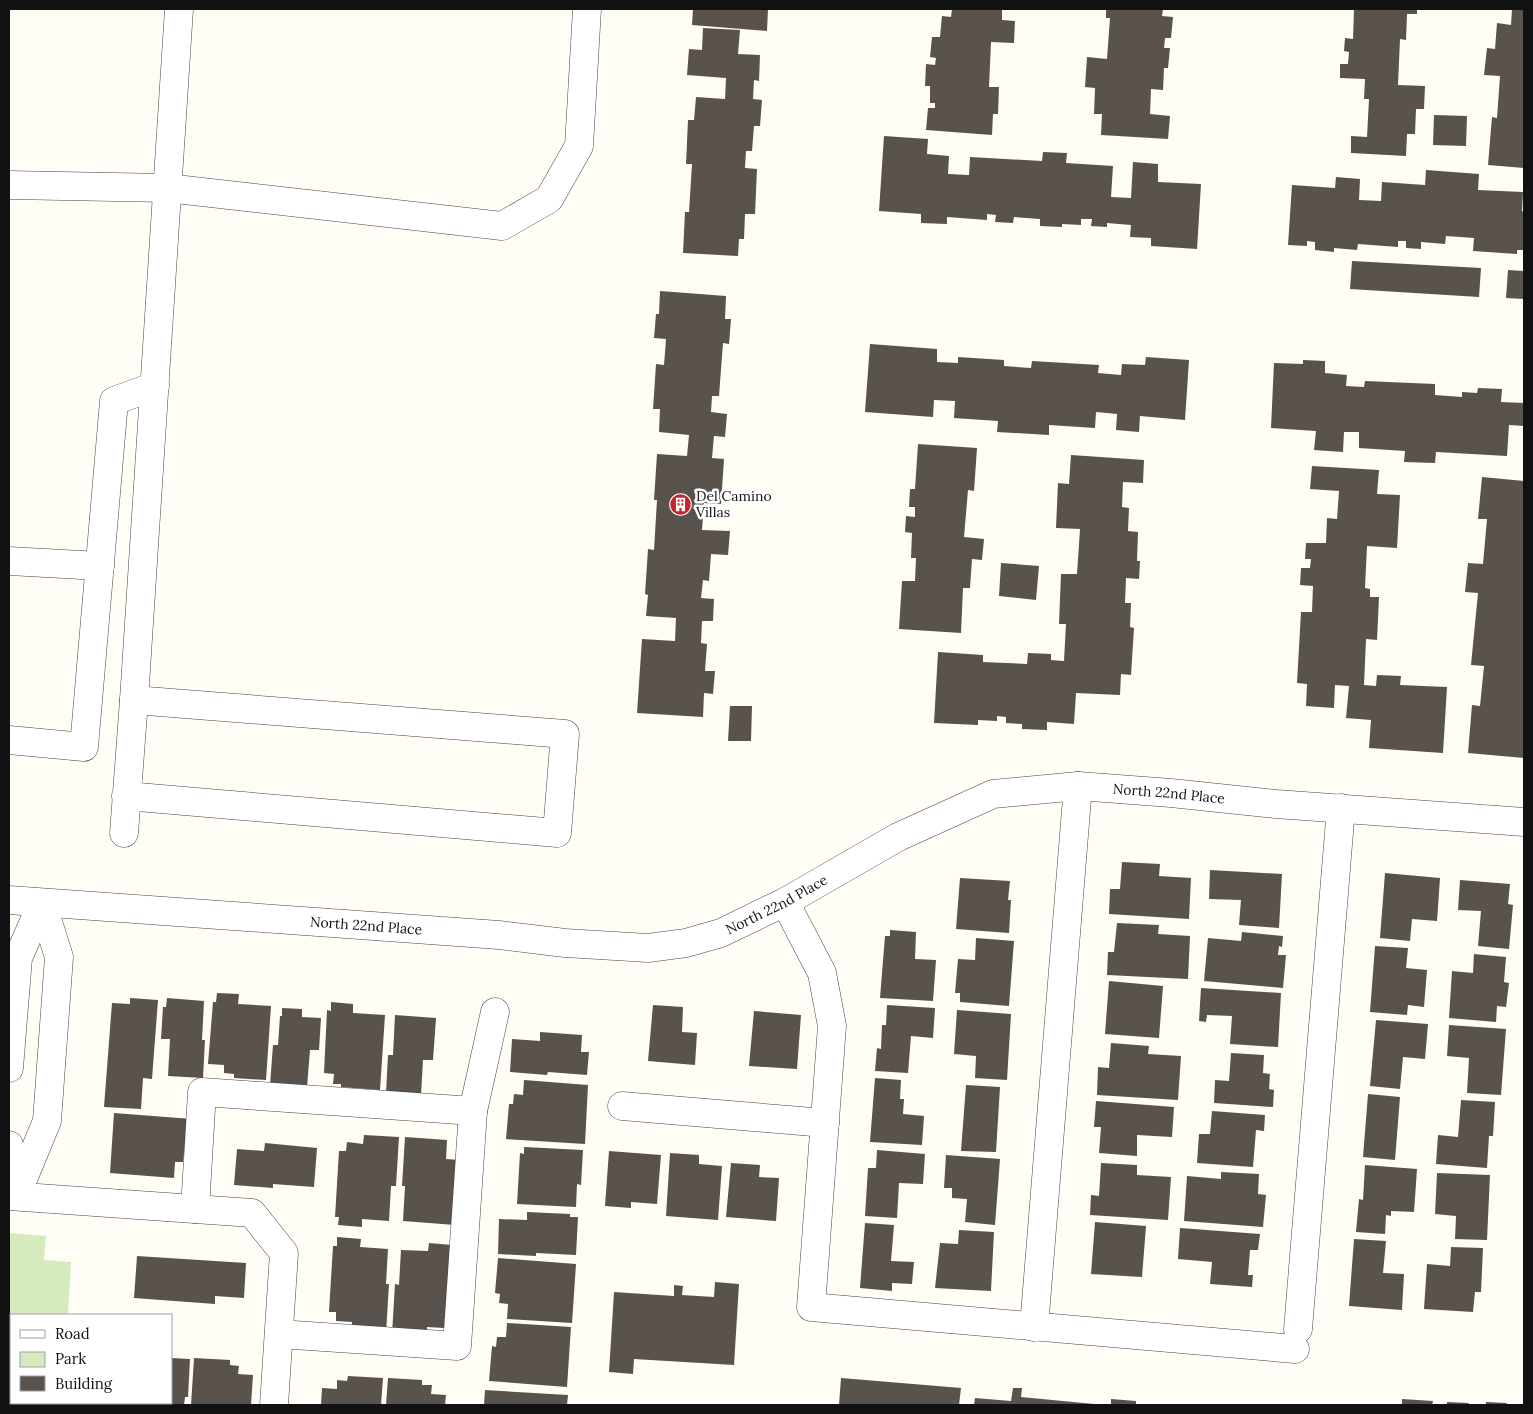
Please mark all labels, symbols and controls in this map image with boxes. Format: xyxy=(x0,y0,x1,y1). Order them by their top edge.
place label: Del Camino Villas xyxy=(695,487,772,521)
building icon: Del Camino Villas xyxy=(668,492,692,516)
street label: North 22nd Place xyxy=(1112,780,1226,808)
street label: North 22nd Place xyxy=(723,870,831,938)
street label: North 22nd Place xyxy=(309,913,423,939)
legend xyxy=(10,1314,172,1404)
text: Road xyxy=(55,1324,90,1343)
text: Park xyxy=(55,1349,86,1368)
text: Building xyxy=(55,1374,113,1393)

